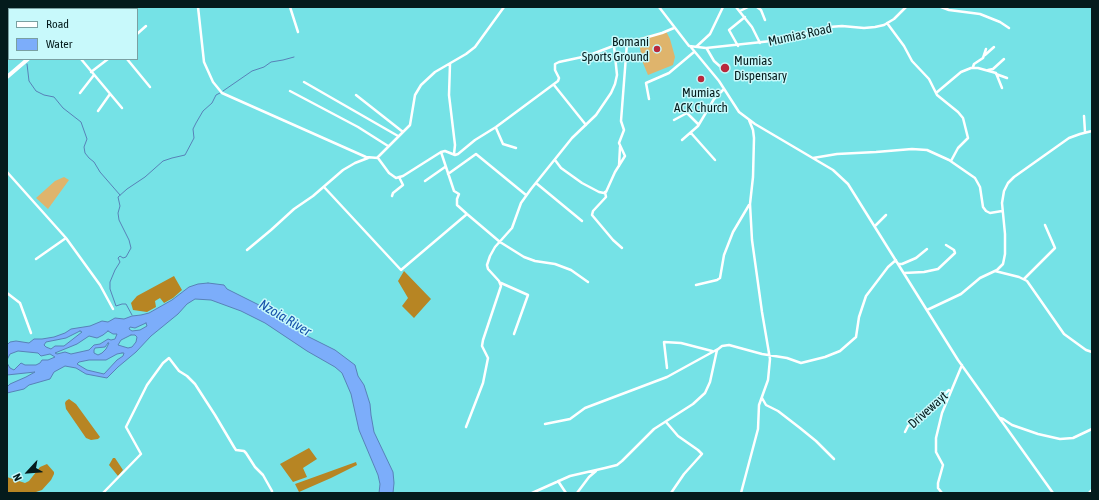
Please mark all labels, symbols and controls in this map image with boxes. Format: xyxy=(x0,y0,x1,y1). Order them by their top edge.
legend xyxy=(8,8,138,60)
text: Road xyxy=(46,17,69,31)
street label: Mumias Road xyxy=(767,21,833,49)
place label: Bomani Sports Ground xyxy=(582,34,649,65)
text: Water xyxy=(46,37,72,51)
marker: Bomani Sports Ground xyxy=(652,44,662,54)
place label: Mumias Dispensary xyxy=(734,53,787,84)
marker: Mumias Dispensary xyxy=(719,62,731,74)
marker: Mumias ACK Church xyxy=(696,74,706,84)
place label: Mumias ACK Church xyxy=(674,85,728,116)
water label: Nzoia River xyxy=(256,296,314,340)
street label: Drivewayt xyxy=(905,388,951,432)
north arrow xyxy=(8,452,48,492)
text: N xyxy=(10,472,24,483)

